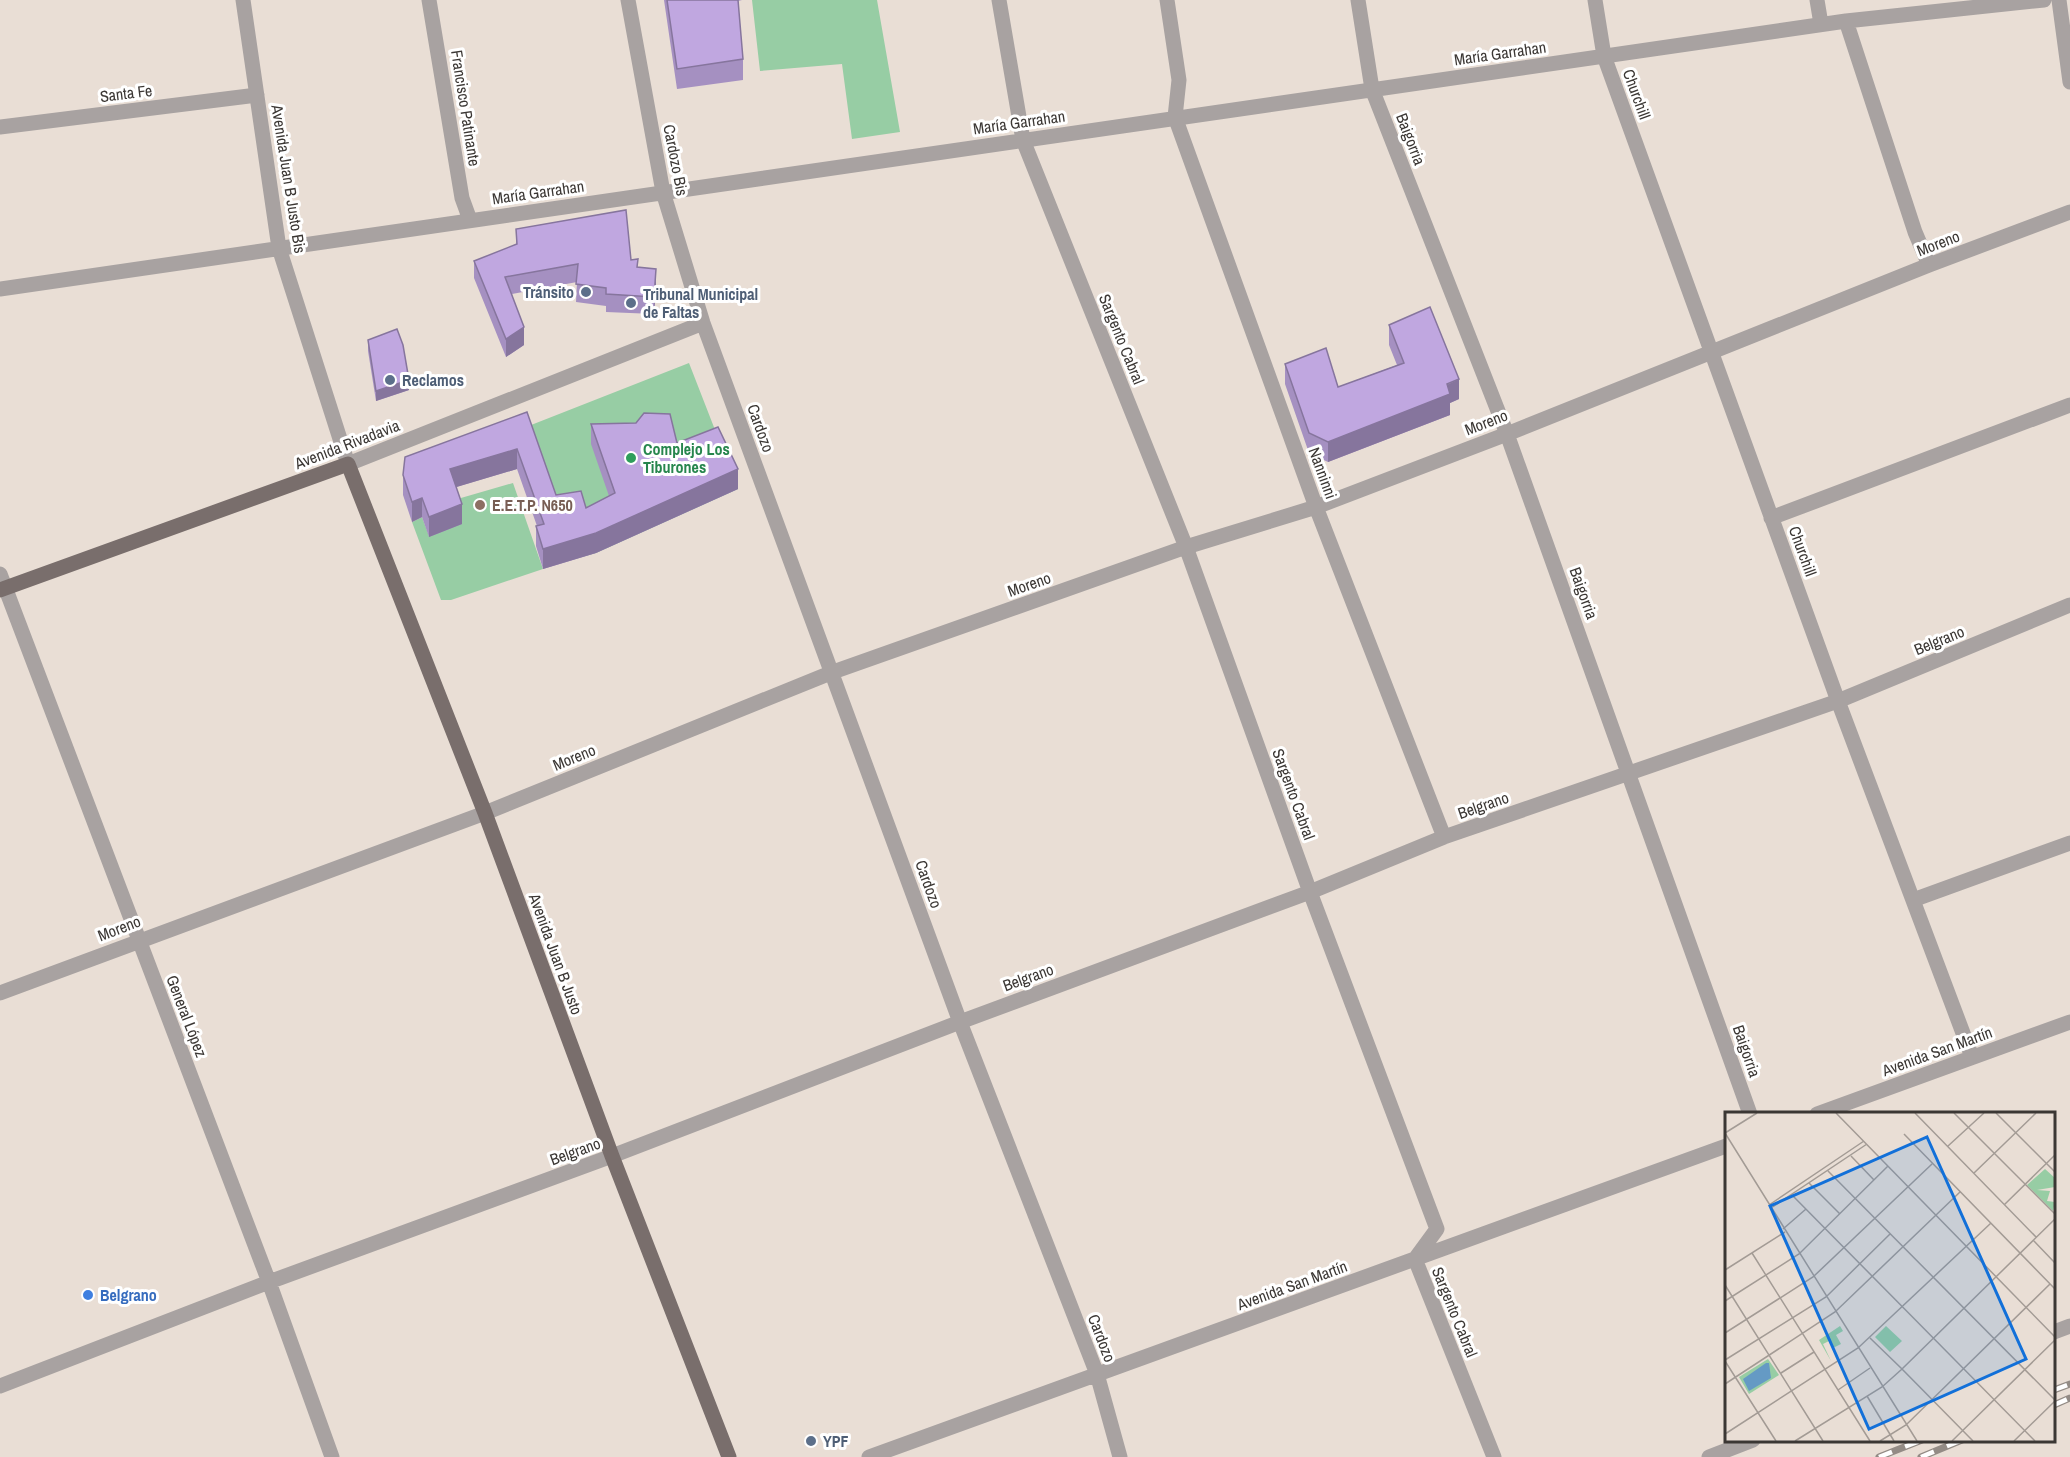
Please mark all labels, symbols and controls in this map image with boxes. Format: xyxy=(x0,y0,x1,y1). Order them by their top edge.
street label: María Garrahan xyxy=(1453,36,1547,70)
street label: Francisco Patinante xyxy=(446,48,486,168)
street label: Churchill xyxy=(1618,66,1656,122)
street label: Santa Fe xyxy=(99,79,153,107)
street label: Avenida Juan B Justo Bis xyxy=(266,102,312,255)
street label: María Garrahan xyxy=(972,105,1066,139)
street label: Baigorria xyxy=(1391,110,1431,169)
street label: Cardozo Bis xyxy=(658,122,694,198)
street label: María Garrahan xyxy=(491,175,585,209)
street label: Moreno xyxy=(1913,225,1963,261)
place label: Tránsito xyxy=(523,281,574,303)
place label: Tribunal Municipal de Faltas xyxy=(643,283,758,323)
marker: Tránsito xyxy=(579,285,593,299)
street label: Sargento Cabral xyxy=(1094,291,1150,387)
marker: Tribunal Municipal de Faltas xyxy=(624,296,638,310)
place label: Reclamos xyxy=(402,369,464,391)
marker: Reclamos xyxy=(383,373,397,387)
street label: Cardozo xyxy=(742,401,780,455)
street label: Moreno xyxy=(1461,404,1511,440)
street label: Avenida Rivadavia xyxy=(290,414,403,474)
place label: Complejo Los Tiburones xyxy=(643,438,730,478)
street label: Nanninni xyxy=(1304,444,1342,502)
marker: Complejo Los Tiburones xyxy=(624,451,638,465)
place label: E.E.T.P. N650 xyxy=(492,494,573,516)
marker: E.E.T.P. N650 xyxy=(473,498,487,512)
street label: Churchill xyxy=(1784,523,1822,579)
street label: Baigorria xyxy=(1564,564,1604,623)
street label: Moreno xyxy=(1004,566,1054,602)
street label: Belgrano xyxy=(1911,620,1967,660)
street label: Moreno xyxy=(549,738,599,776)
street label: Sargento Cabral xyxy=(1267,745,1321,843)
street label: Belgrano xyxy=(1455,786,1511,824)
street label: Cardozo xyxy=(910,857,948,911)
street label: Avenida Juan B Justo xyxy=(524,889,588,1018)
street label: Moreno xyxy=(94,910,144,946)
street label: Belgrano xyxy=(1000,958,1056,996)
street label: General López xyxy=(161,972,213,1061)
street label: Avenida San Martín xyxy=(1878,1021,1995,1081)
street label: Baigorria xyxy=(1728,1022,1766,1081)
inset map xyxy=(1725,1112,2055,1442)
street label: Belgrano xyxy=(547,1132,603,1170)
street label: Avenida San Martín xyxy=(1233,1255,1350,1315)
street label: Sargento Cabral xyxy=(1427,1264,1483,1360)
place label: Belgrano xyxy=(100,1284,157,1306)
marker: Belgrano xyxy=(81,1288,95,1302)
street label: Cardozo xyxy=(1083,1311,1121,1365)
place label: YPF xyxy=(823,1430,849,1452)
marker: YPF xyxy=(804,1434,818,1448)

